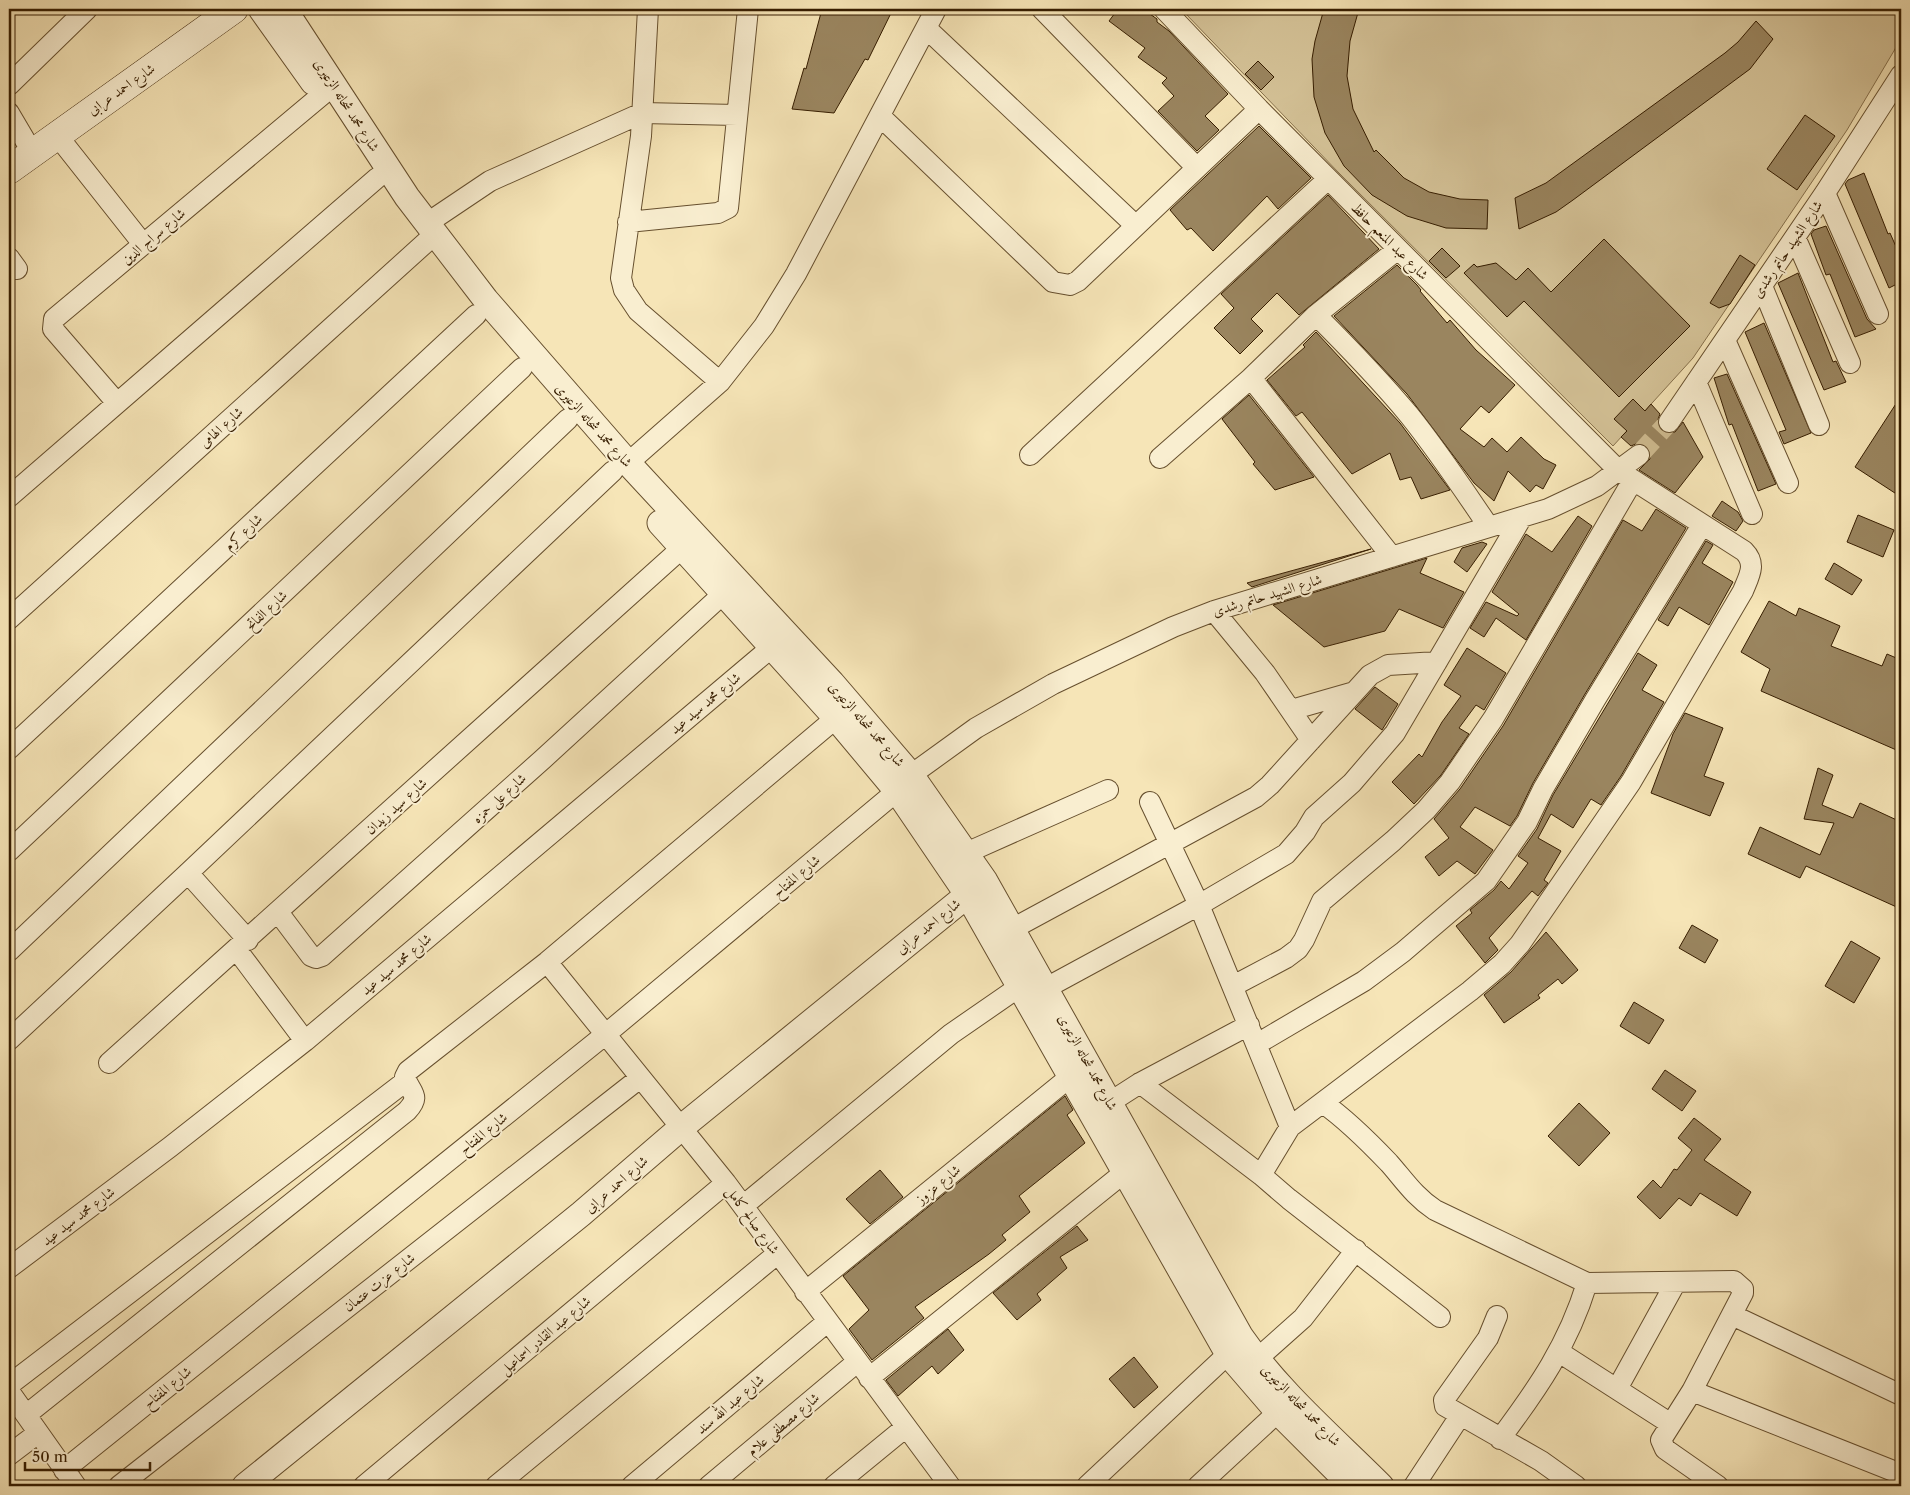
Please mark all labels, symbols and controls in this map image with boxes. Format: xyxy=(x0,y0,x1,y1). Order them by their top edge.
street label: شارع محمد شحاته الزعيرى xyxy=(308,55,384,157)
street label: شارع احمد عرابى xyxy=(84,59,160,121)
street label: شارع الشهيد حاتم رشدى xyxy=(1748,197,1830,303)
street label: شارع عبد المنعم حافظ xyxy=(1344,198,1433,287)
street label: شارع سراج الدين xyxy=(117,204,191,271)
street label: شارع محمد شحاته الزعيرى xyxy=(549,379,637,473)
street label: شارع الهامى xyxy=(195,403,249,454)
street label: شارع كرم xyxy=(220,510,269,557)
street label: شارع الشهيد حاتم رشدى xyxy=(1210,570,1325,624)
street label: شارع الفاتح xyxy=(241,586,294,637)
street label: شارع محمد سيد عيد xyxy=(666,668,746,740)
street label: شارع محمد شحاته الزعيرى xyxy=(823,678,909,772)
street label: شارع على حمزه xyxy=(468,769,532,829)
street label: شارع سيد زيدان xyxy=(362,774,433,841)
street label: شارع المفتاح xyxy=(768,851,826,904)
street label: شارع احمد عرابى xyxy=(892,894,966,960)
street label: شارع محمد سيد عيد xyxy=(357,929,437,1001)
street label: شارع محمد شحاته الزعيرى xyxy=(1052,1011,1122,1115)
street label: شارع المفتاح xyxy=(455,1108,513,1161)
street label: شارع احمد عرابى xyxy=(581,1152,653,1219)
street label: شارع عزوز xyxy=(910,1160,966,1211)
street label: شارع صالح كامل xyxy=(719,1182,784,1260)
street label: شارع محمد سيد عيد xyxy=(38,1183,120,1252)
street label: شارع عزت عتمان xyxy=(340,1248,420,1318)
street label: شارع عبد القادر اسماعيل xyxy=(496,1292,596,1381)
street label: شارع محمد شحاته الزعيرى xyxy=(1255,1360,1345,1452)
street label: شارع المفتاح xyxy=(139,1362,197,1415)
street label: شارع عبد الله سند xyxy=(691,1369,770,1440)
street label: شارع مصطفى علام xyxy=(743,1388,826,1463)
scale bar xyxy=(25,1440,150,1472)
text: 50 m xyxy=(32,1447,68,1466)

